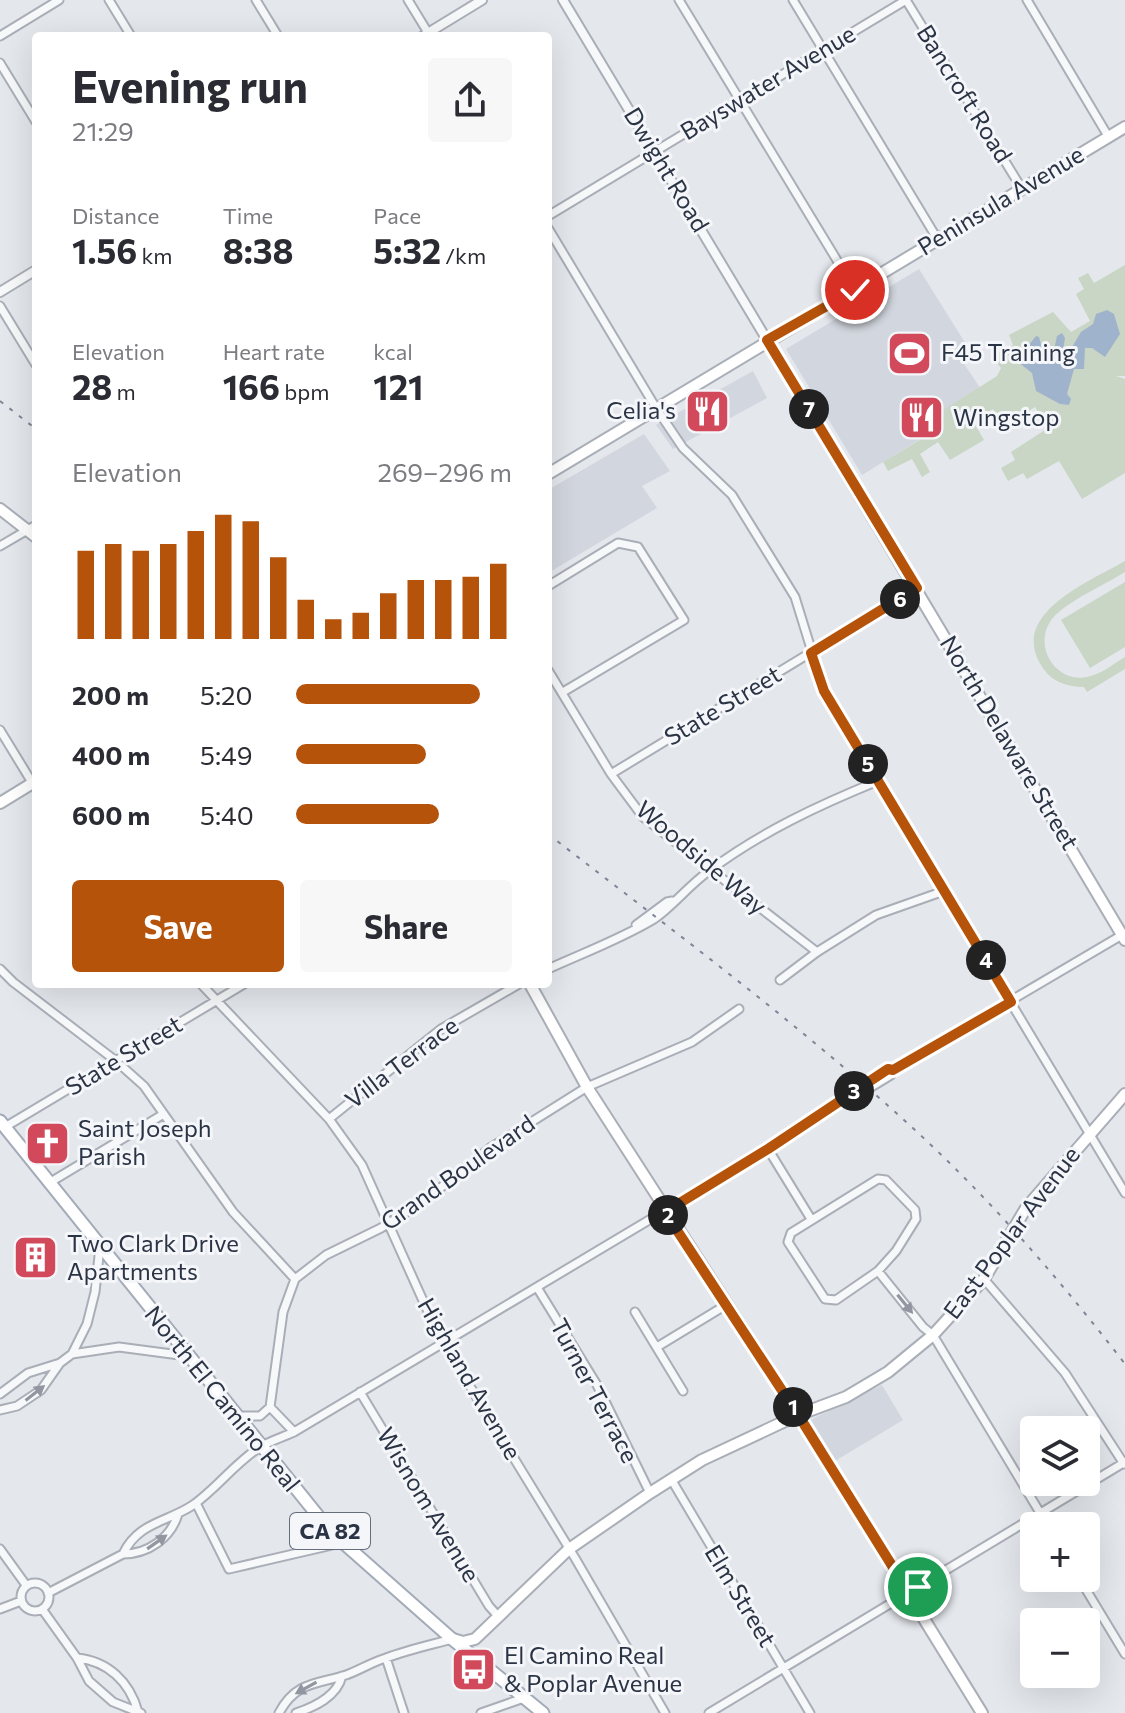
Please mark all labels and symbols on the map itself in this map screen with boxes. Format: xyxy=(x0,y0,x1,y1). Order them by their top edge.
street label: Bayswater Avenue xyxy=(675,18,860,145)
street label: Bancroft Road xyxy=(911,19,1019,167)
street label: Dwight Road xyxy=(619,102,716,237)
street label: Peninsula Avenue xyxy=(912,139,1089,261)
pin xyxy=(821,256,889,324)
sports icon: F45 Training xyxy=(886,329,934,377)
place label: F45 Training xyxy=(941,337,1075,366)
restaurant icon: Celia's xyxy=(683,387,731,435)
pin: 7 xyxy=(789,389,829,429)
restaurant icon: Wingstop xyxy=(898,394,946,442)
place label: Celia's xyxy=(606,395,676,424)
place label: Wingstop xyxy=(953,402,1059,431)
pin: 6 xyxy=(880,579,920,619)
street label: North Delaware Street xyxy=(935,630,1086,855)
street label: State Street xyxy=(659,658,786,751)
pin: 5 xyxy=(848,744,888,784)
street label: Woodside Way xyxy=(631,794,773,920)
pin: 4 xyxy=(966,940,1006,980)
street label: State Street xyxy=(60,1008,187,1101)
street label: Villa Terrace xyxy=(339,1010,463,1114)
pin: 3 xyxy=(834,1071,874,1111)
street label: Grand Boulevard xyxy=(375,1108,540,1236)
place label: Saint Joseph Parish xyxy=(78,1113,212,1170)
church icon: Saint Joseph Parish xyxy=(23,1119,71,1167)
street label: East Poplar Avenue xyxy=(937,1140,1085,1324)
pin: 2 xyxy=(648,1195,688,1235)
place label: Two Clark Drive Apartments xyxy=(67,1228,239,1285)
building icon: Two Clark Drive Apartments xyxy=(12,1234,60,1282)
street label: Highland Avenue xyxy=(412,1292,528,1464)
one-way arrow xyxy=(896,1294,913,1314)
street label: North El Camino Real xyxy=(139,1299,307,1497)
street label: Turner Terrace xyxy=(545,1313,645,1467)
one-way arrow xyxy=(25,1385,45,1401)
pin: 1 xyxy=(773,1387,813,1427)
street label: Wisnom Avenue xyxy=(372,1422,487,1587)
road number: CA 82 xyxy=(290,1513,370,1549)
one-way arrow xyxy=(146,1535,167,1550)
street label: Elm Street xyxy=(700,1539,783,1652)
pin xyxy=(884,1553,952,1621)
place label: El Camino Real & Poplar Avenue xyxy=(504,1640,682,1697)
bus stop icon: El Camino Real & Poplar Avenue xyxy=(449,1646,497,1694)
one-way arrow xyxy=(295,1680,317,1694)

